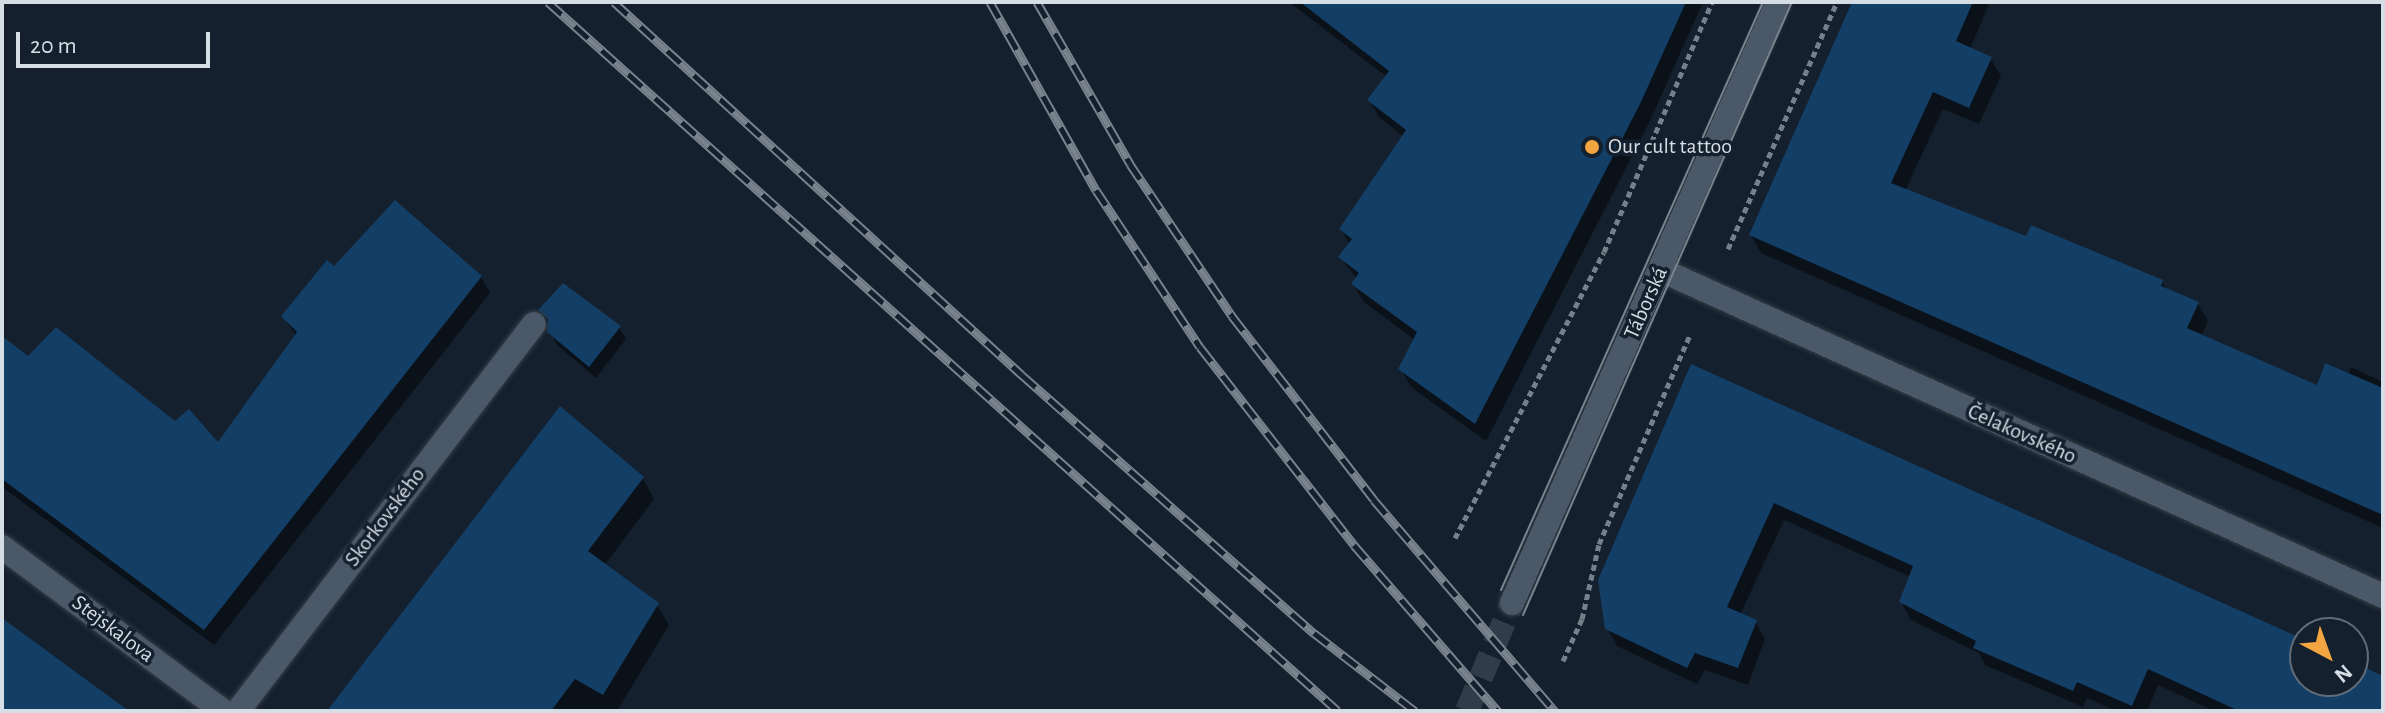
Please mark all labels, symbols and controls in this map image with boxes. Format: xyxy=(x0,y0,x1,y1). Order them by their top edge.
scale bar xyxy=(20,16,214,66)
text: 20 m xyxy=(30,34,77,58)
place label: Our cult tattoo xyxy=(1608,134,1732,160)
marker: Our cult tattoo xyxy=(1583,138,1601,156)
street label: Táborská xyxy=(1618,263,1674,343)
street label: Čelakovského xyxy=(1963,398,2081,470)
street label: Skorkovského xyxy=(339,462,431,572)
street label: Stejskalova xyxy=(67,590,159,668)
north arrow xyxy=(2289,617,2369,697)
text: N xyxy=(2330,660,2356,687)

